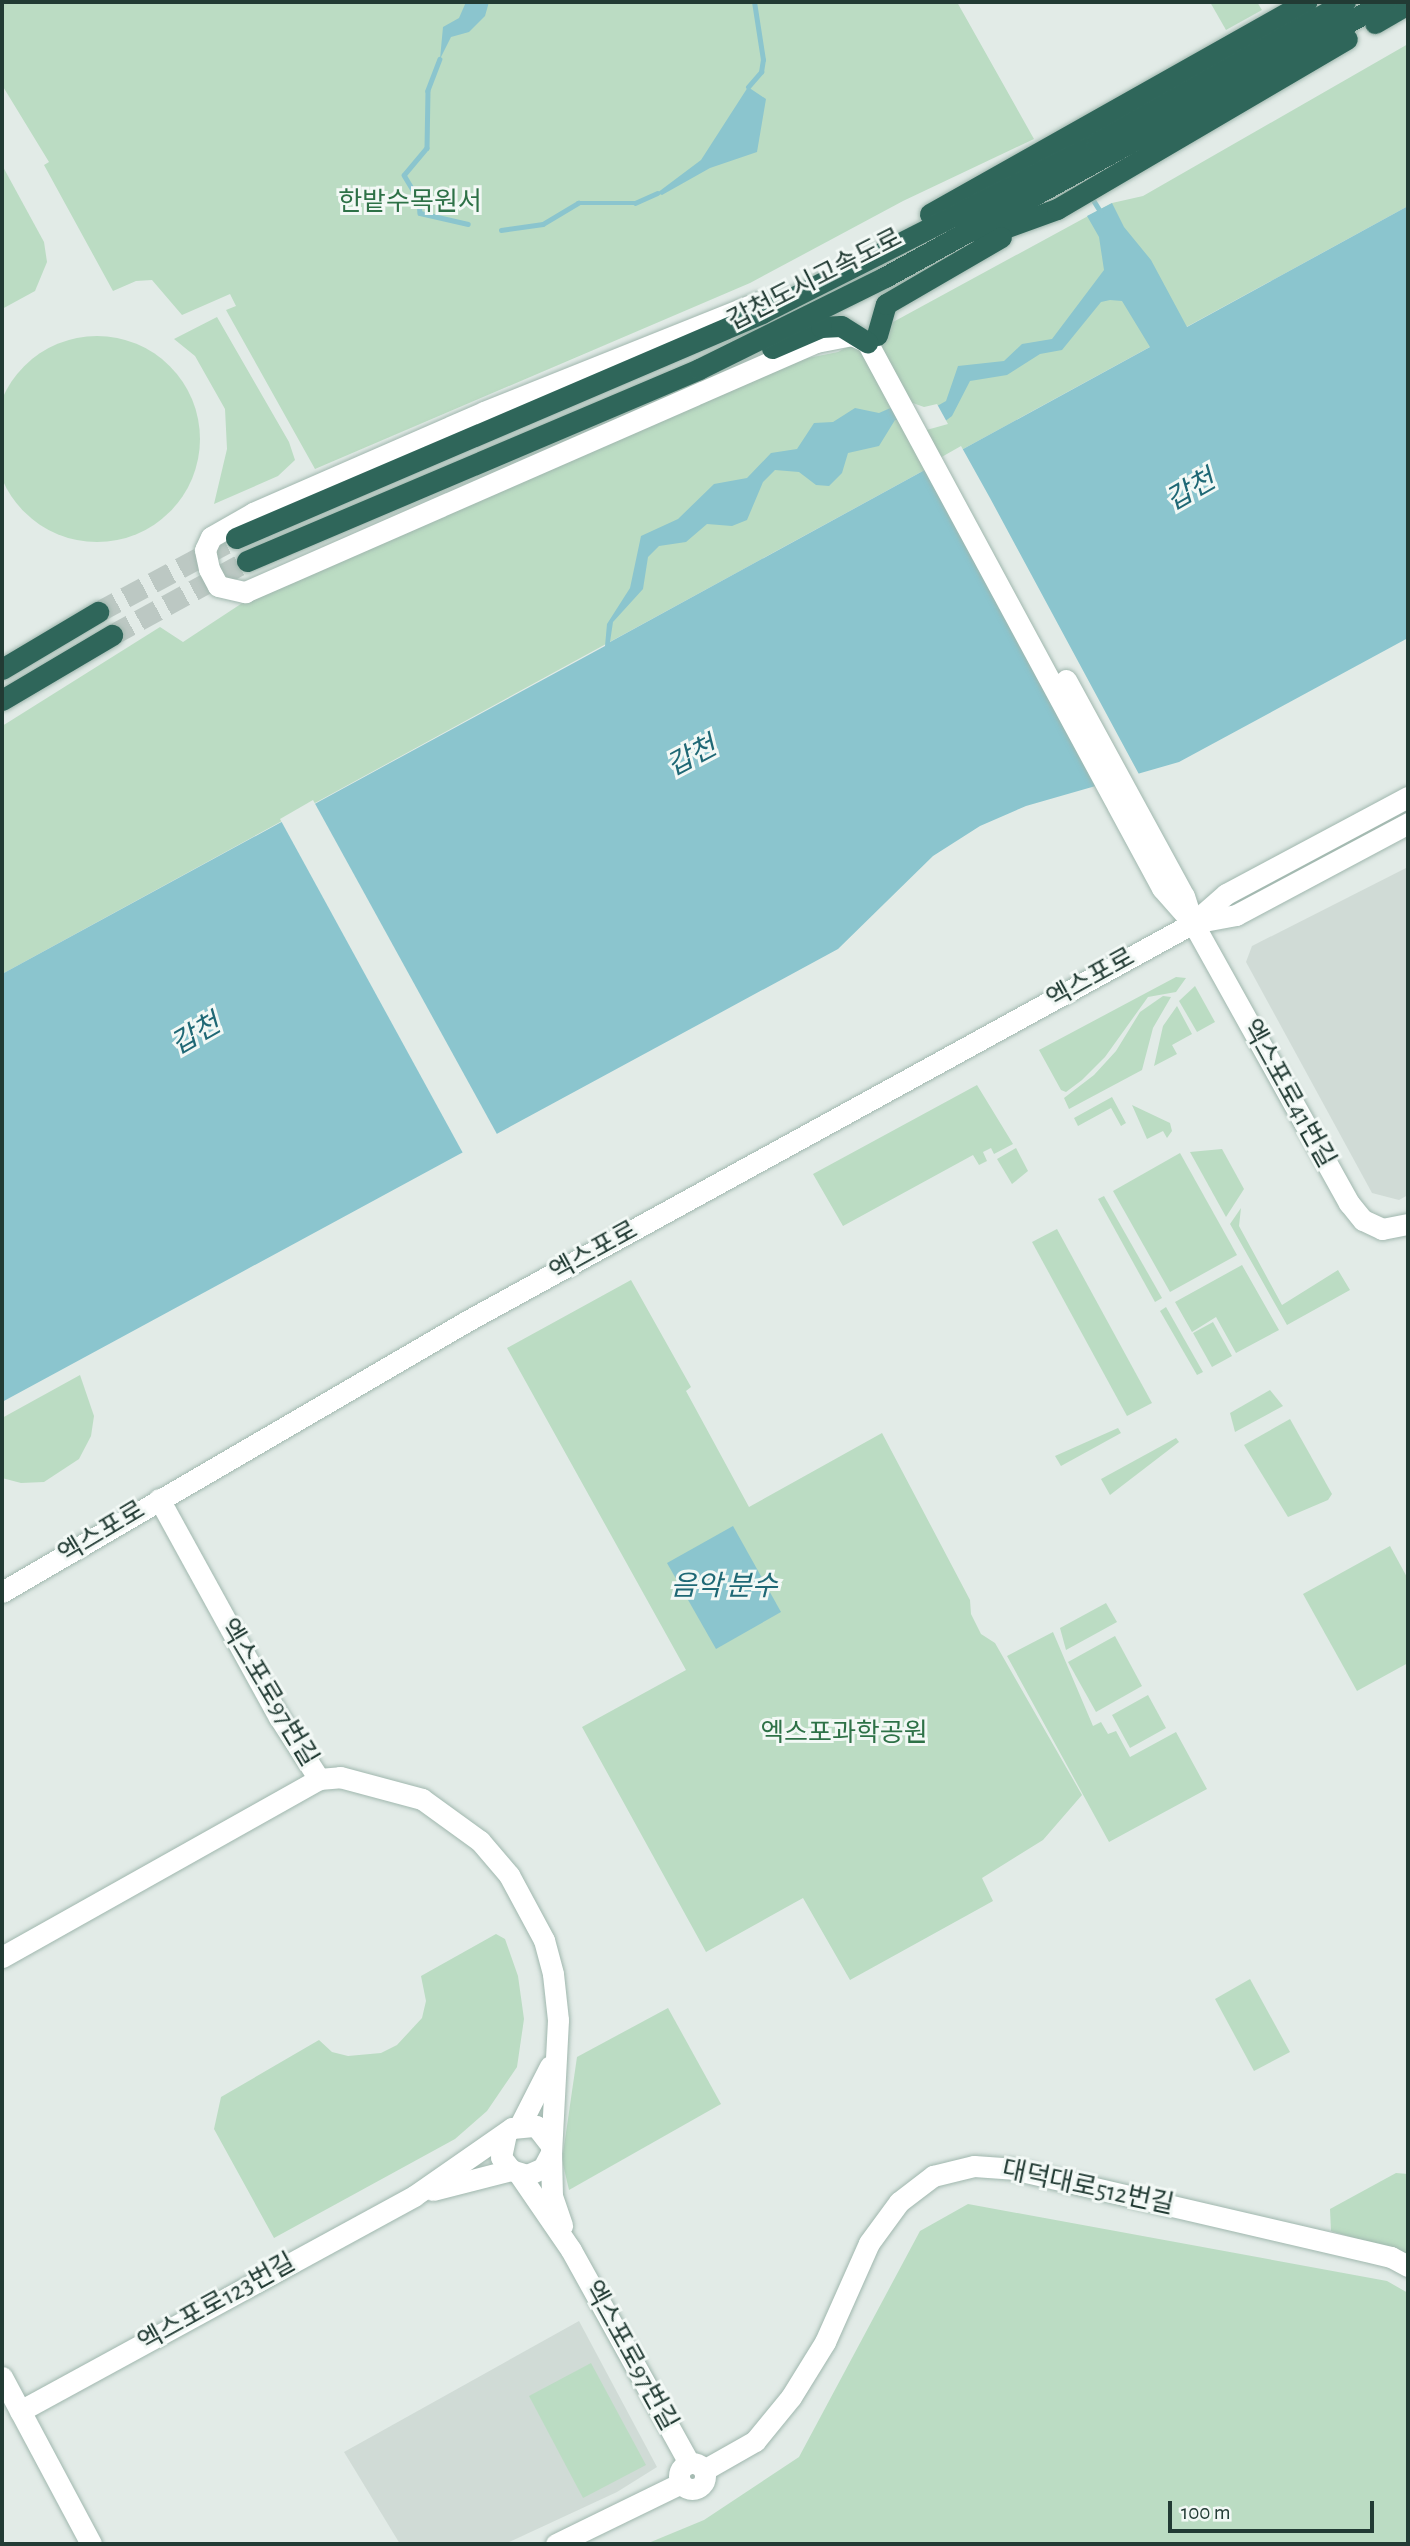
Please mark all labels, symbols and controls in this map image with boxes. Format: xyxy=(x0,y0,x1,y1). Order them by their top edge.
park label: 한밭수목원서 xyxy=(338,187,482,219)
street label: 갑천도시고속도로 xyxy=(723,223,907,337)
water label: 갑천 xyxy=(1160,464,1222,518)
water label: 갑천 xyxy=(661,730,723,784)
street label: 엑스포로 xyxy=(1042,942,1140,1016)
water label: 갑천 xyxy=(165,1008,227,1062)
street label: 엑스포로41번길 xyxy=(1234,1014,1342,1174)
street label: 엑스포로 xyxy=(545,1215,643,1289)
street label: 엑스포로 xyxy=(53,1495,151,1571)
water label: 음악 분수 xyxy=(670,1570,778,1604)
street label: 엑스포로97번길 xyxy=(212,1614,324,1772)
park label: 엑스포과학공원 xyxy=(760,1718,928,1750)
street label: 대덕대로512번길 xyxy=(999,2155,1177,2221)
street label: 엑스포로123번길 xyxy=(133,2247,301,2359)
street label: 엑스포로97번길 xyxy=(576,2276,684,2436)
scale bar xyxy=(1172,2486,1378,2530)
text: 100 m xyxy=(1181,2502,1231,2523)

